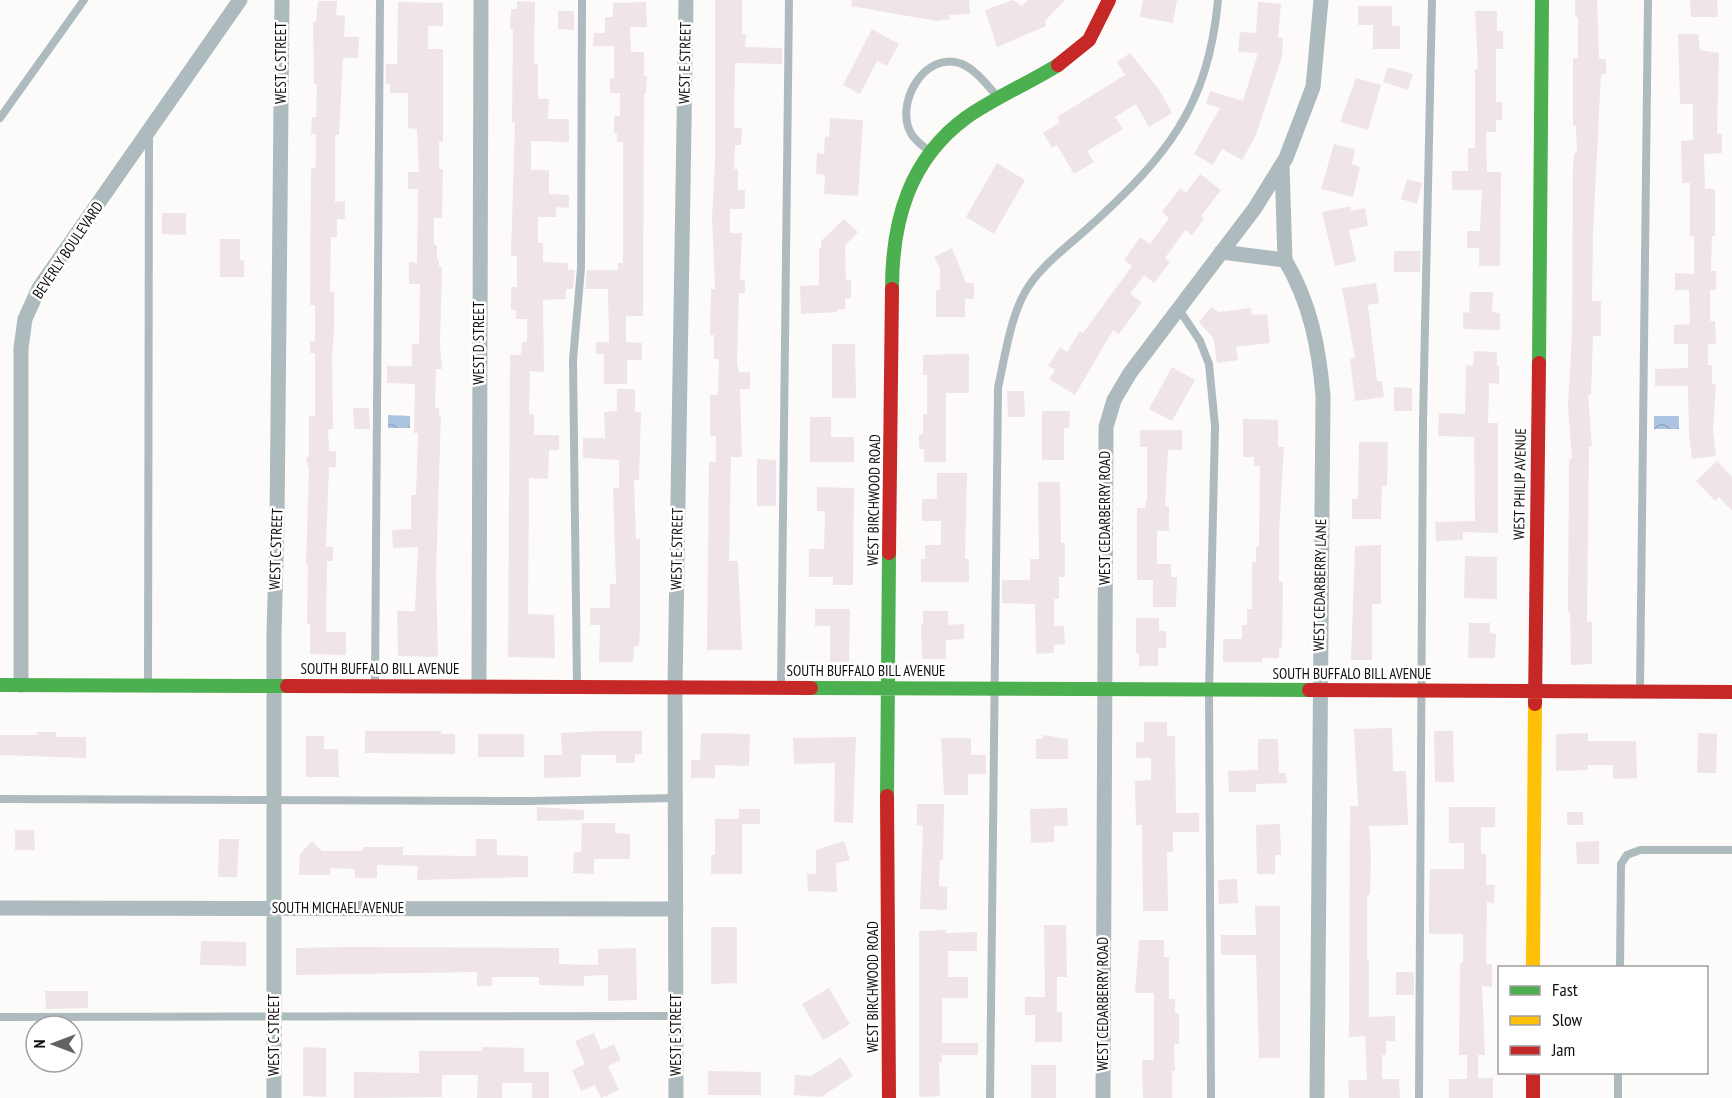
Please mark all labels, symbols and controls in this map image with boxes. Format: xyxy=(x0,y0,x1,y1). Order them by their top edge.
street label: WEST C STREET xyxy=(271,22,290,104)
street label: WEST E STREET xyxy=(674,22,695,104)
street label: BEVERLY BOULEVARD xyxy=(28,197,107,302)
street label: WEST D STREET xyxy=(469,301,488,385)
street label: WEST PHILIP AVENUE xyxy=(1509,428,1530,540)
street label: WEST BIRCHWOOD ROAD xyxy=(863,434,884,566)
street label: WEST CEDARBERRY ROAD xyxy=(1095,451,1114,585)
street label: WEST C STREET xyxy=(265,507,286,590)
street label: WEST E STREET xyxy=(666,508,687,590)
street label: WEST CEDARBERRY LANE xyxy=(1309,519,1330,651)
street label: SOUTH BUFFALO BILL AVENUE xyxy=(300,659,460,678)
street label: SOUTH BUFFALO BILL AVENUE xyxy=(786,661,946,680)
street label: SOUTH BUFFALO BILL AVENUE xyxy=(1272,664,1432,683)
street label: SOUTH MICHAEL AVENUE xyxy=(272,898,404,917)
street label: WEST BIRCHWOOD ROAD xyxy=(863,921,882,1053)
street label: WEST CEDARBERRY ROAD xyxy=(1093,937,1112,1071)
legend xyxy=(1498,966,1708,1074)
text: Fast xyxy=(1552,978,1578,1001)
street label: WEST C STREET xyxy=(264,994,283,1076)
street label: WEST E STREET xyxy=(666,994,685,1076)
text: Slow xyxy=(1552,1008,1583,1031)
north arrow xyxy=(24,1014,84,1074)
text: Jam xyxy=(1551,1038,1575,1061)
text: N xyxy=(29,1040,49,1048)

